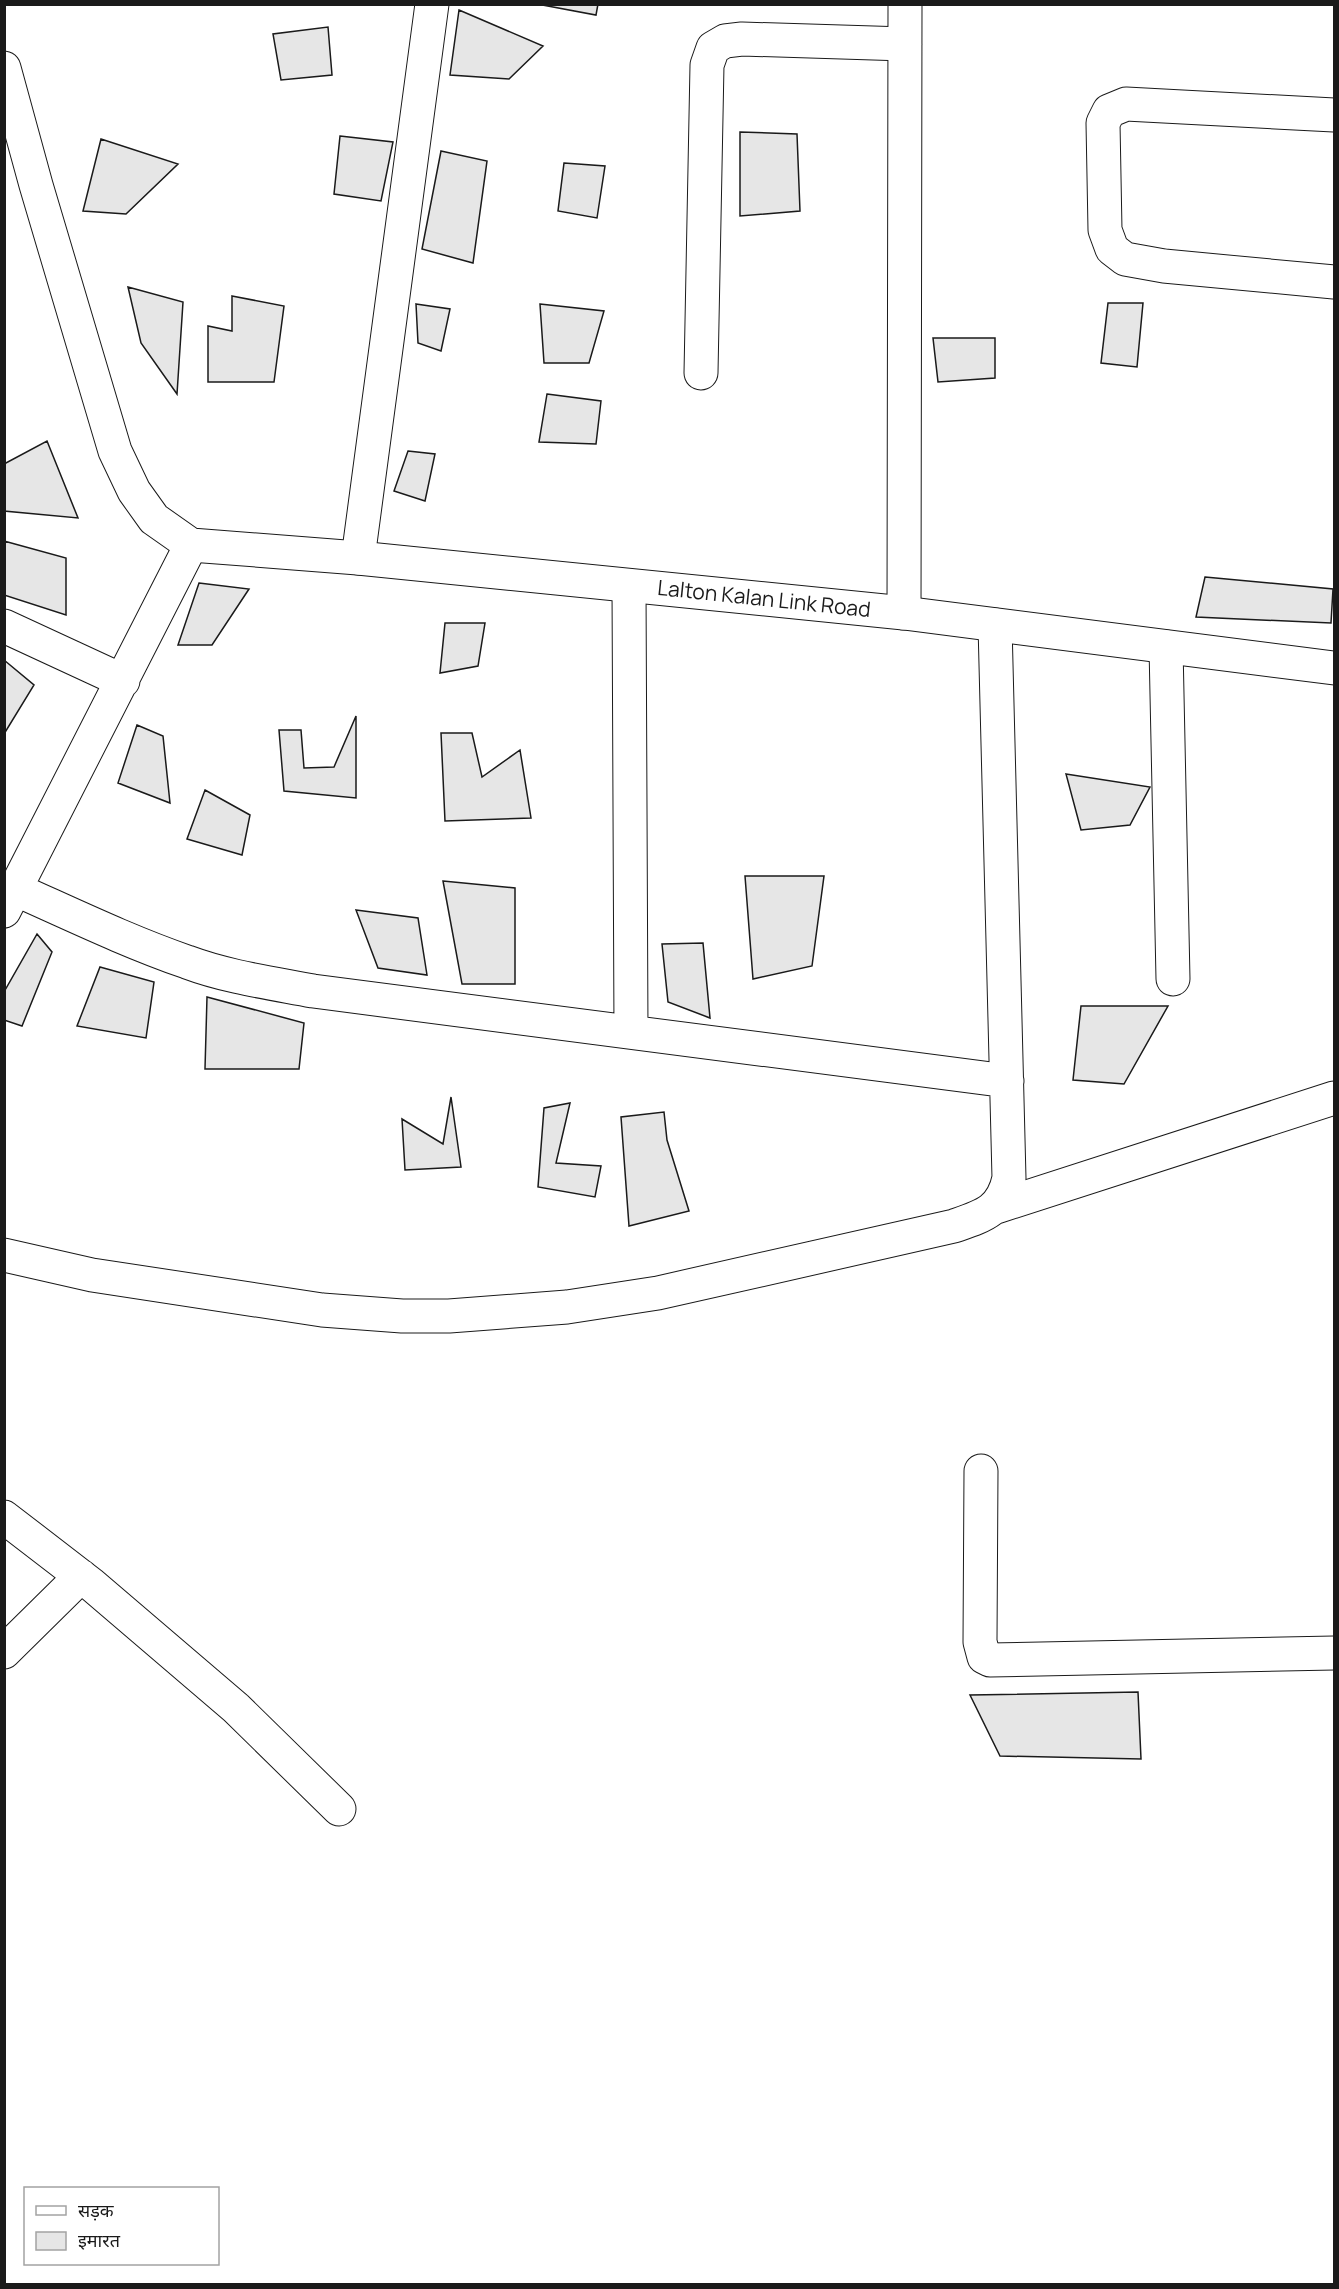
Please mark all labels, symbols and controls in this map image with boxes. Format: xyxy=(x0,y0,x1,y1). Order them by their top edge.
street label: Lalton Kalan Link Road xyxy=(656,573,872,623)
legend xyxy=(24,2187,219,2265)
text: सड़क xyxy=(78,2198,115,2222)
text: इमारत xyxy=(78,2228,121,2252)

